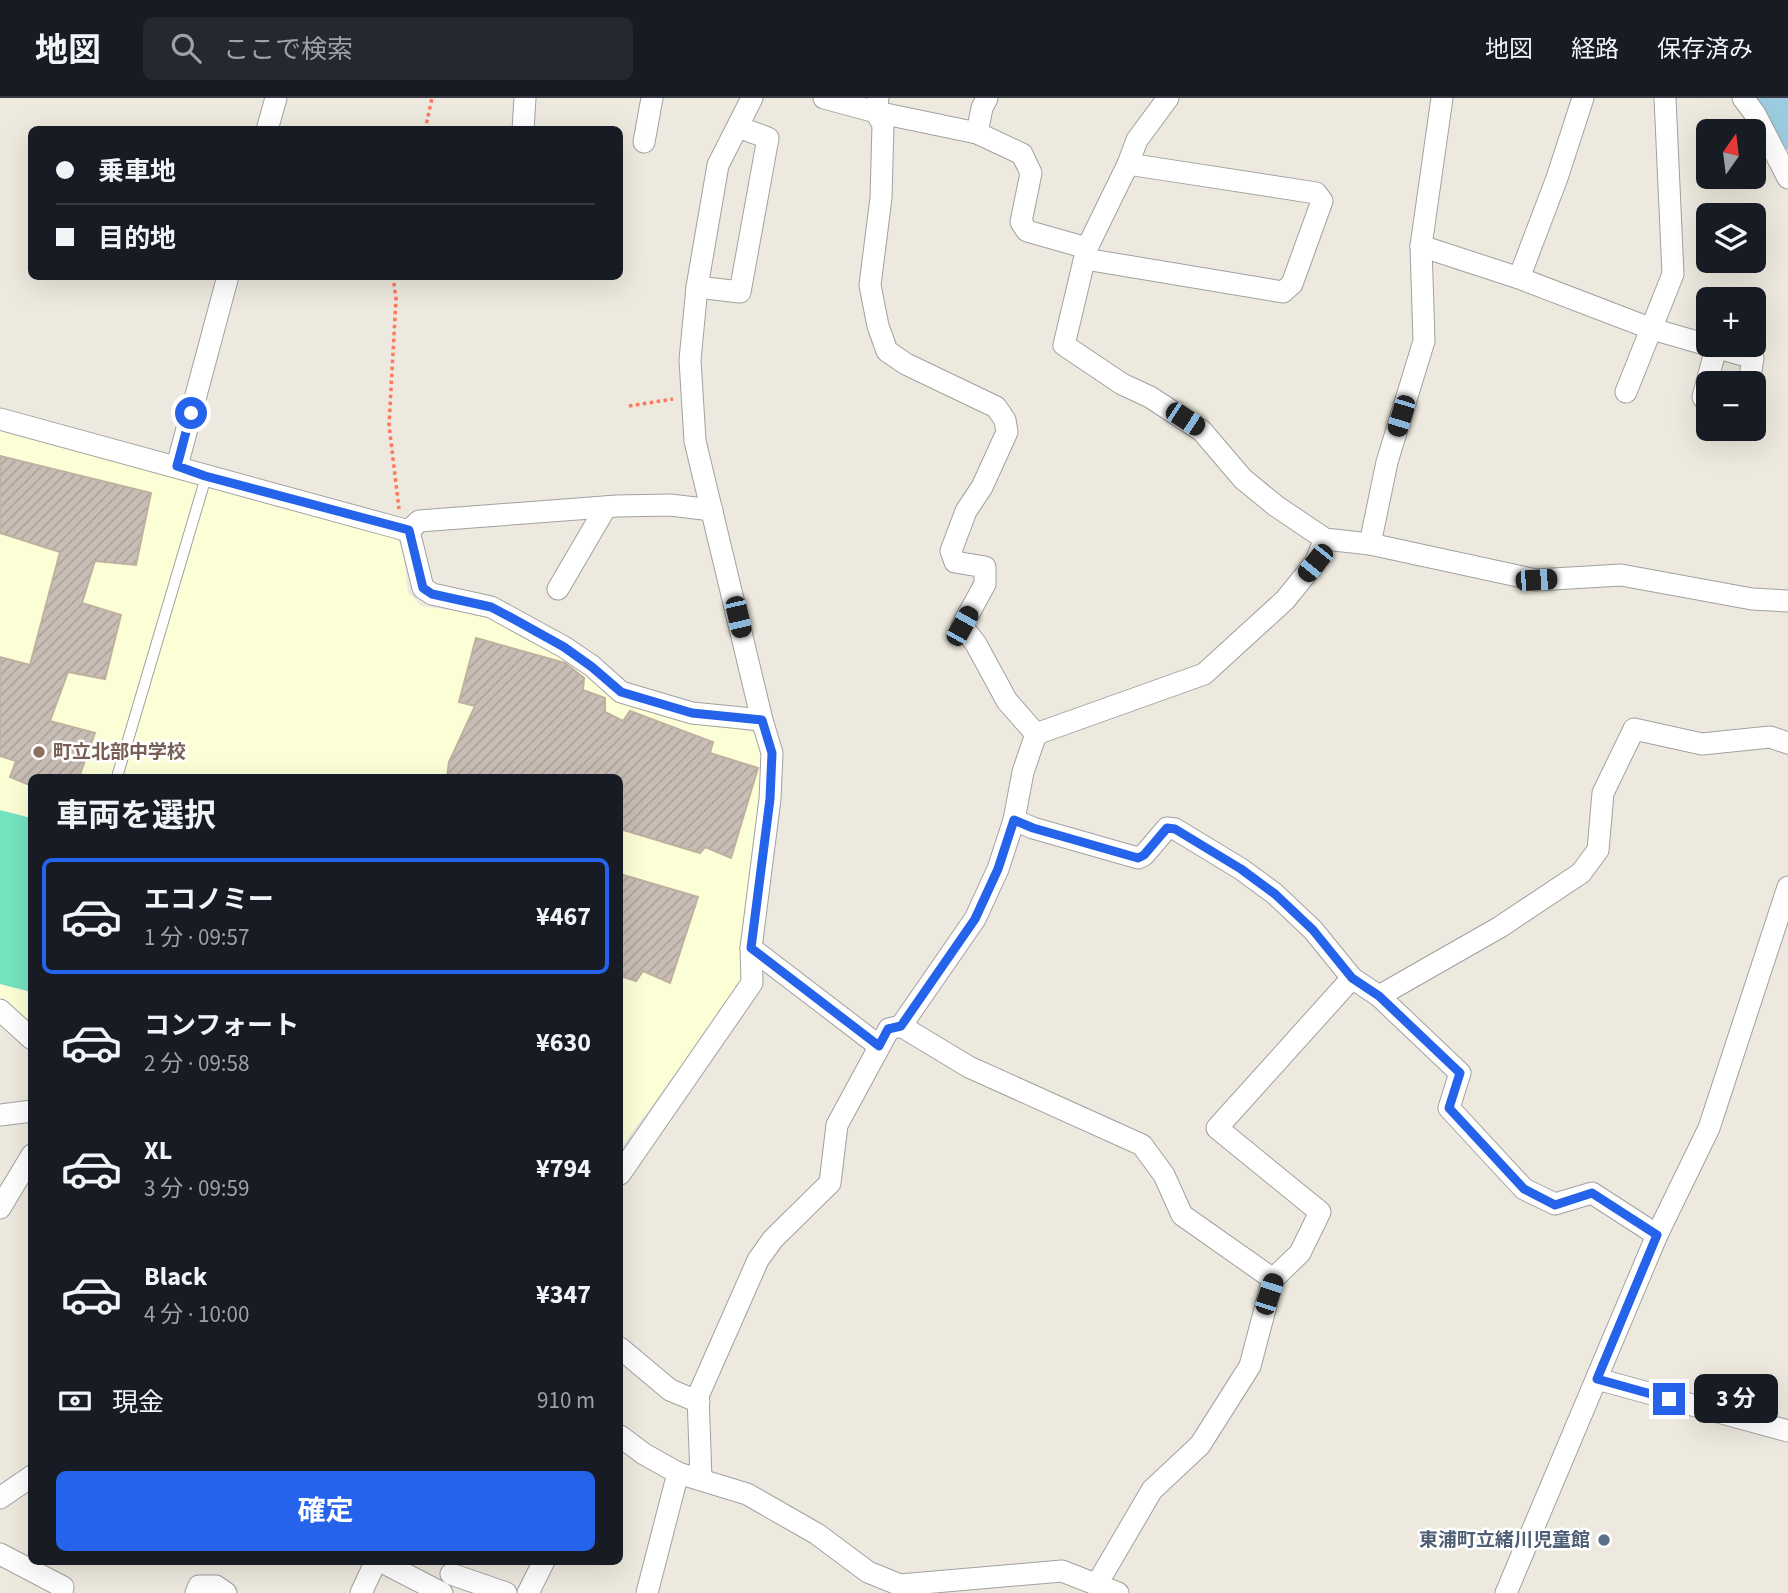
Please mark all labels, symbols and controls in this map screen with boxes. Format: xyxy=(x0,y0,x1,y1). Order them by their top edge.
search box xyxy=(143,17,633,80)
text: 地図 xyxy=(35,27,101,74)
icon: search xyxy=(167,29,205,67)
text: ここで検索 xyxy=(223,31,353,68)
text: 地図 xyxy=(1485,32,1533,67)
text: 経路 xyxy=(1571,32,1619,67)
text: 保存済み xyxy=(1657,32,1753,67)
north arrow xyxy=(1696,119,1766,189)
map controls xyxy=(1696,119,1766,441)
text: 乗車地 xyxy=(98,153,176,190)
button: layers xyxy=(1696,203,1766,273)
text: 目的地 xyxy=(98,220,176,257)
button: + xyxy=(1696,287,1766,357)
button: − xyxy=(1696,371,1766,441)
car xyxy=(1385,393,1418,439)
route start xyxy=(175,397,207,429)
car xyxy=(1162,399,1209,439)
car xyxy=(1294,540,1337,586)
car xyxy=(1515,568,1558,592)
car xyxy=(724,594,753,640)
car xyxy=(943,603,982,649)
place label: 町立北部中学校 xyxy=(53,739,186,766)
marker: 町立北部中学校 xyxy=(31,744,47,760)
text: 車両を選択 xyxy=(56,793,216,839)
text: エコノミー xyxy=(144,881,274,918)
icon: car xyxy=(60,885,123,948)
text: ¥467 xyxy=(536,898,591,935)
text: 1 分 · 09:57 xyxy=(144,921,249,954)
text: コンフォート xyxy=(144,1007,299,1044)
icon: car xyxy=(60,1011,123,1074)
text: ¥630 xyxy=(536,1024,591,1061)
text: 2 分 · 09:58 xyxy=(144,1047,249,1080)
text: XL xyxy=(144,1132,172,1169)
icon: car xyxy=(60,1137,123,1200)
text: ¥794 xyxy=(536,1150,591,1187)
text: 3 分 · 09:59 xyxy=(144,1172,249,1205)
text: Black xyxy=(144,1258,207,1295)
icon: car xyxy=(60,1263,123,1326)
car xyxy=(1253,1271,1286,1317)
text: ¥347 xyxy=(536,1276,591,1313)
text: 4 分 · 10:00 xyxy=(144,1298,249,1331)
callout: 3 分 xyxy=(1694,1374,1778,1424)
icon: cash xyxy=(56,1382,94,1420)
text: 3 分 xyxy=(1716,1382,1756,1415)
route end xyxy=(1653,1383,1685,1415)
text: 現金 xyxy=(112,1384,164,1421)
text: 910 m xyxy=(537,1384,595,1417)
button: 確定 xyxy=(56,1471,595,1551)
place label: 東浦町立緒川児童館 xyxy=(1419,1527,1590,1554)
marker: 東浦町立緒川児童館 xyxy=(1596,1532,1612,1548)

